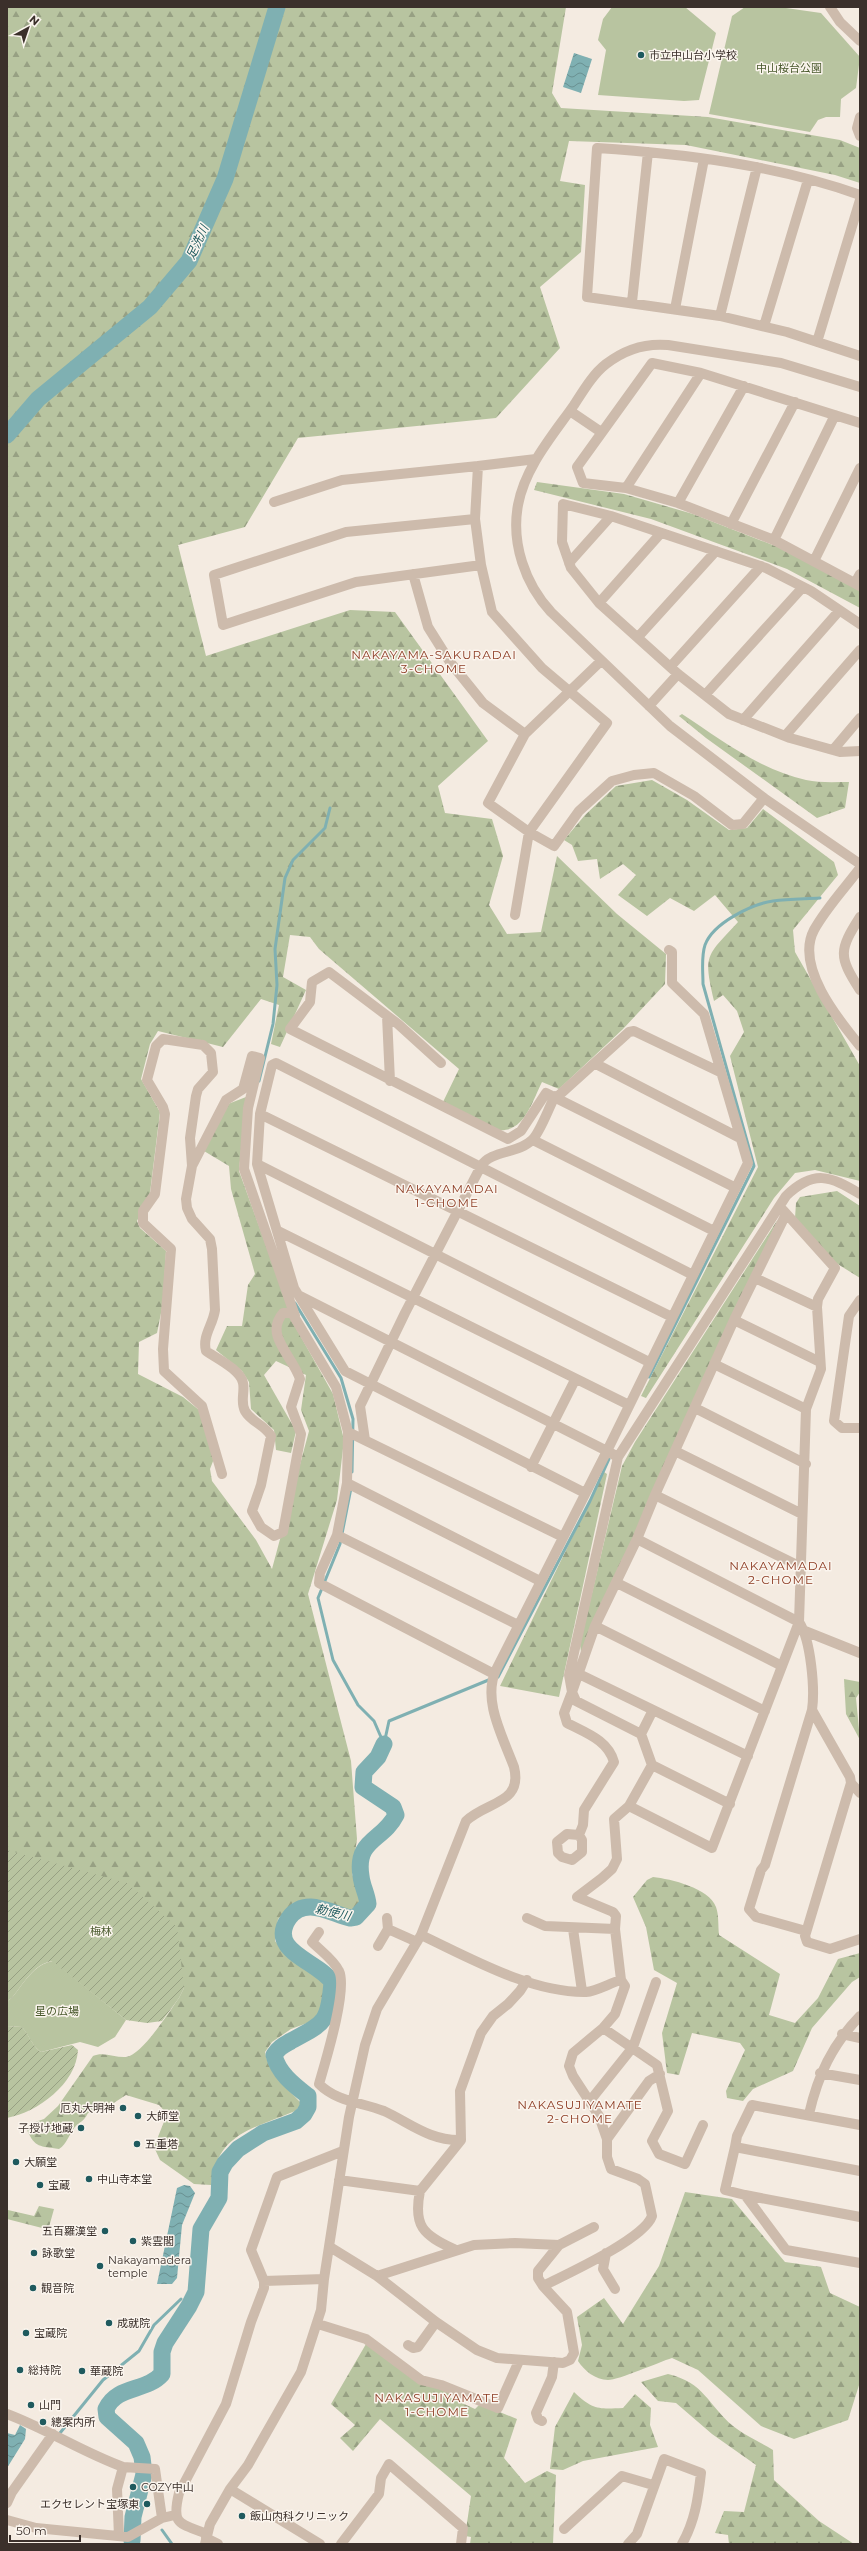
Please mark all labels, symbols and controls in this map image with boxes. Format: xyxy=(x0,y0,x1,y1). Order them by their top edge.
north arrow xyxy=(8,8,48,48)
text: N xyxy=(27,12,42,29)
place label: 市立中山台小学校 xyxy=(649,48,737,62)
marker: 市立中山台小学校 xyxy=(636,50,646,60)
park label: 中山桜台公園 xyxy=(756,61,822,75)
water label: 足洗川 xyxy=(183,221,212,261)
district label: NAKAYAMA-SAKURADAI 3-CHOME xyxy=(351,647,517,676)
district label: NAKAYAMADAI 1-CHOME xyxy=(395,1181,499,1210)
district label: NAKAYAMADAI 2-CHOME xyxy=(729,1558,833,1587)
water label: 勅使川 xyxy=(314,1901,354,1924)
park label: 梅林 xyxy=(90,1924,112,1938)
park label: 星の広場 xyxy=(35,2004,79,2018)
district label: NAKASUJIYAMATE 2-CHOME xyxy=(517,2097,643,2126)
place label: 厄丸大明神 xyxy=(60,2101,115,2115)
marker: 厄丸大明神 xyxy=(118,2103,128,2113)
place label: 大師堂 xyxy=(146,2109,179,2123)
marker: 大師堂 xyxy=(133,2111,143,2121)
place label: 子授け地蔵 xyxy=(18,2121,73,2135)
marker: 子授け地蔵 xyxy=(76,2123,86,2133)
place label: 五重塔 xyxy=(145,2137,178,2151)
marker: 五重塔 xyxy=(132,2139,142,2149)
place label: 大願堂 xyxy=(24,2155,57,2169)
marker: 大願堂 xyxy=(11,2157,21,2167)
place label: 中山寺本堂 xyxy=(97,2172,152,2186)
marker: 中山寺本堂 xyxy=(84,2174,94,2184)
place label: 宝蔵 xyxy=(48,2178,70,2192)
marker: 宝蔵 xyxy=(35,2180,45,2190)
place label: 五百羅漢堂 xyxy=(42,2224,97,2238)
marker: 五百羅漢堂 xyxy=(100,2226,110,2236)
place label: 紫雲閣 xyxy=(141,2234,174,2248)
marker: 紫雲閣 xyxy=(128,2236,138,2246)
place label: 詠歌堂 xyxy=(42,2246,75,2260)
marker: 詠歌堂 xyxy=(29,2248,39,2258)
place label: Nakayamadera temple xyxy=(108,2253,191,2280)
marker: Nakayamadera temple xyxy=(95,2261,105,2271)
place label: 観音院 xyxy=(41,2281,74,2295)
marker: 観音院 xyxy=(28,2283,38,2293)
place label: 成就院 xyxy=(117,2316,150,2330)
marker: 成就院 xyxy=(104,2318,114,2328)
place label: 宝蔵院 xyxy=(34,2326,67,2340)
marker: 宝蔵院 xyxy=(21,2328,31,2338)
place label: 総持院 xyxy=(28,2363,61,2377)
place label: 華蔵院 xyxy=(90,2364,123,2378)
marker: 総持院 xyxy=(15,2365,25,2375)
marker: 華蔵院 xyxy=(77,2366,87,2376)
district label: NAKASUJIYAMATE 1-CHOME xyxy=(374,2390,500,2419)
place label: 山門 xyxy=(39,2398,61,2412)
marker: 山門 xyxy=(26,2400,36,2410)
place label: 總案内所 xyxy=(51,2415,96,2429)
marker: 總案内所 xyxy=(38,2417,48,2427)
place label: COZY中山 xyxy=(141,2480,194,2494)
marker: COZY中山 xyxy=(128,2482,138,2492)
place label: エクセレント宝塚東 xyxy=(40,2497,139,2511)
marker: エクセレント宝塚東 xyxy=(142,2499,152,2509)
place label: 飯山内科クリニック xyxy=(250,2509,349,2523)
marker: 飯山内科クリニック xyxy=(237,2511,247,2521)
scale bar xyxy=(10,2517,80,2543)
text: 50 m xyxy=(16,2523,47,2538)

